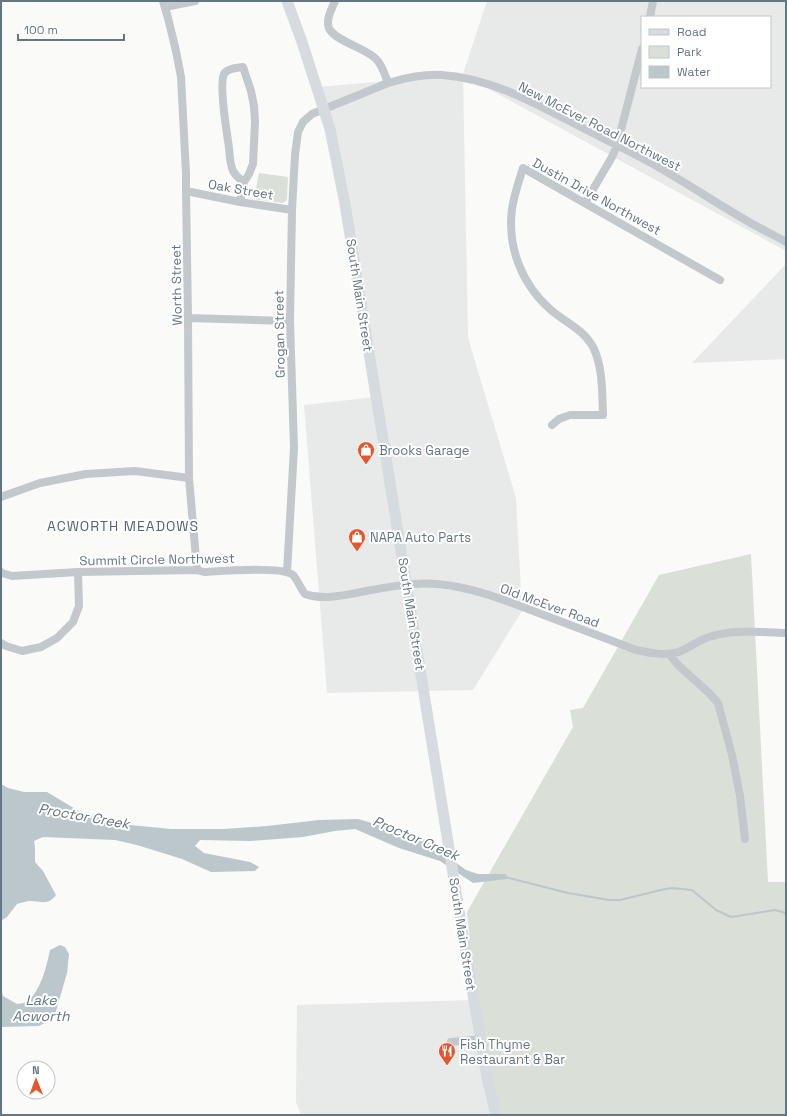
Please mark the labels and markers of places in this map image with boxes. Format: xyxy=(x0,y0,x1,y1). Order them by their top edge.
shop icon: Brooks Garage xyxy=(356,440,376,465)
place label: Brooks Garage xyxy=(379,442,469,459)
shop icon: NAPA Auto Parts xyxy=(347,527,367,552)
place label: NAPA Auto Parts xyxy=(370,529,471,546)
place label: Fish Thyme Restaurant & Bar xyxy=(460,1036,565,1068)
restaurant icon: Fish Thyme Restaurant & Bar xyxy=(437,1041,457,1066)

